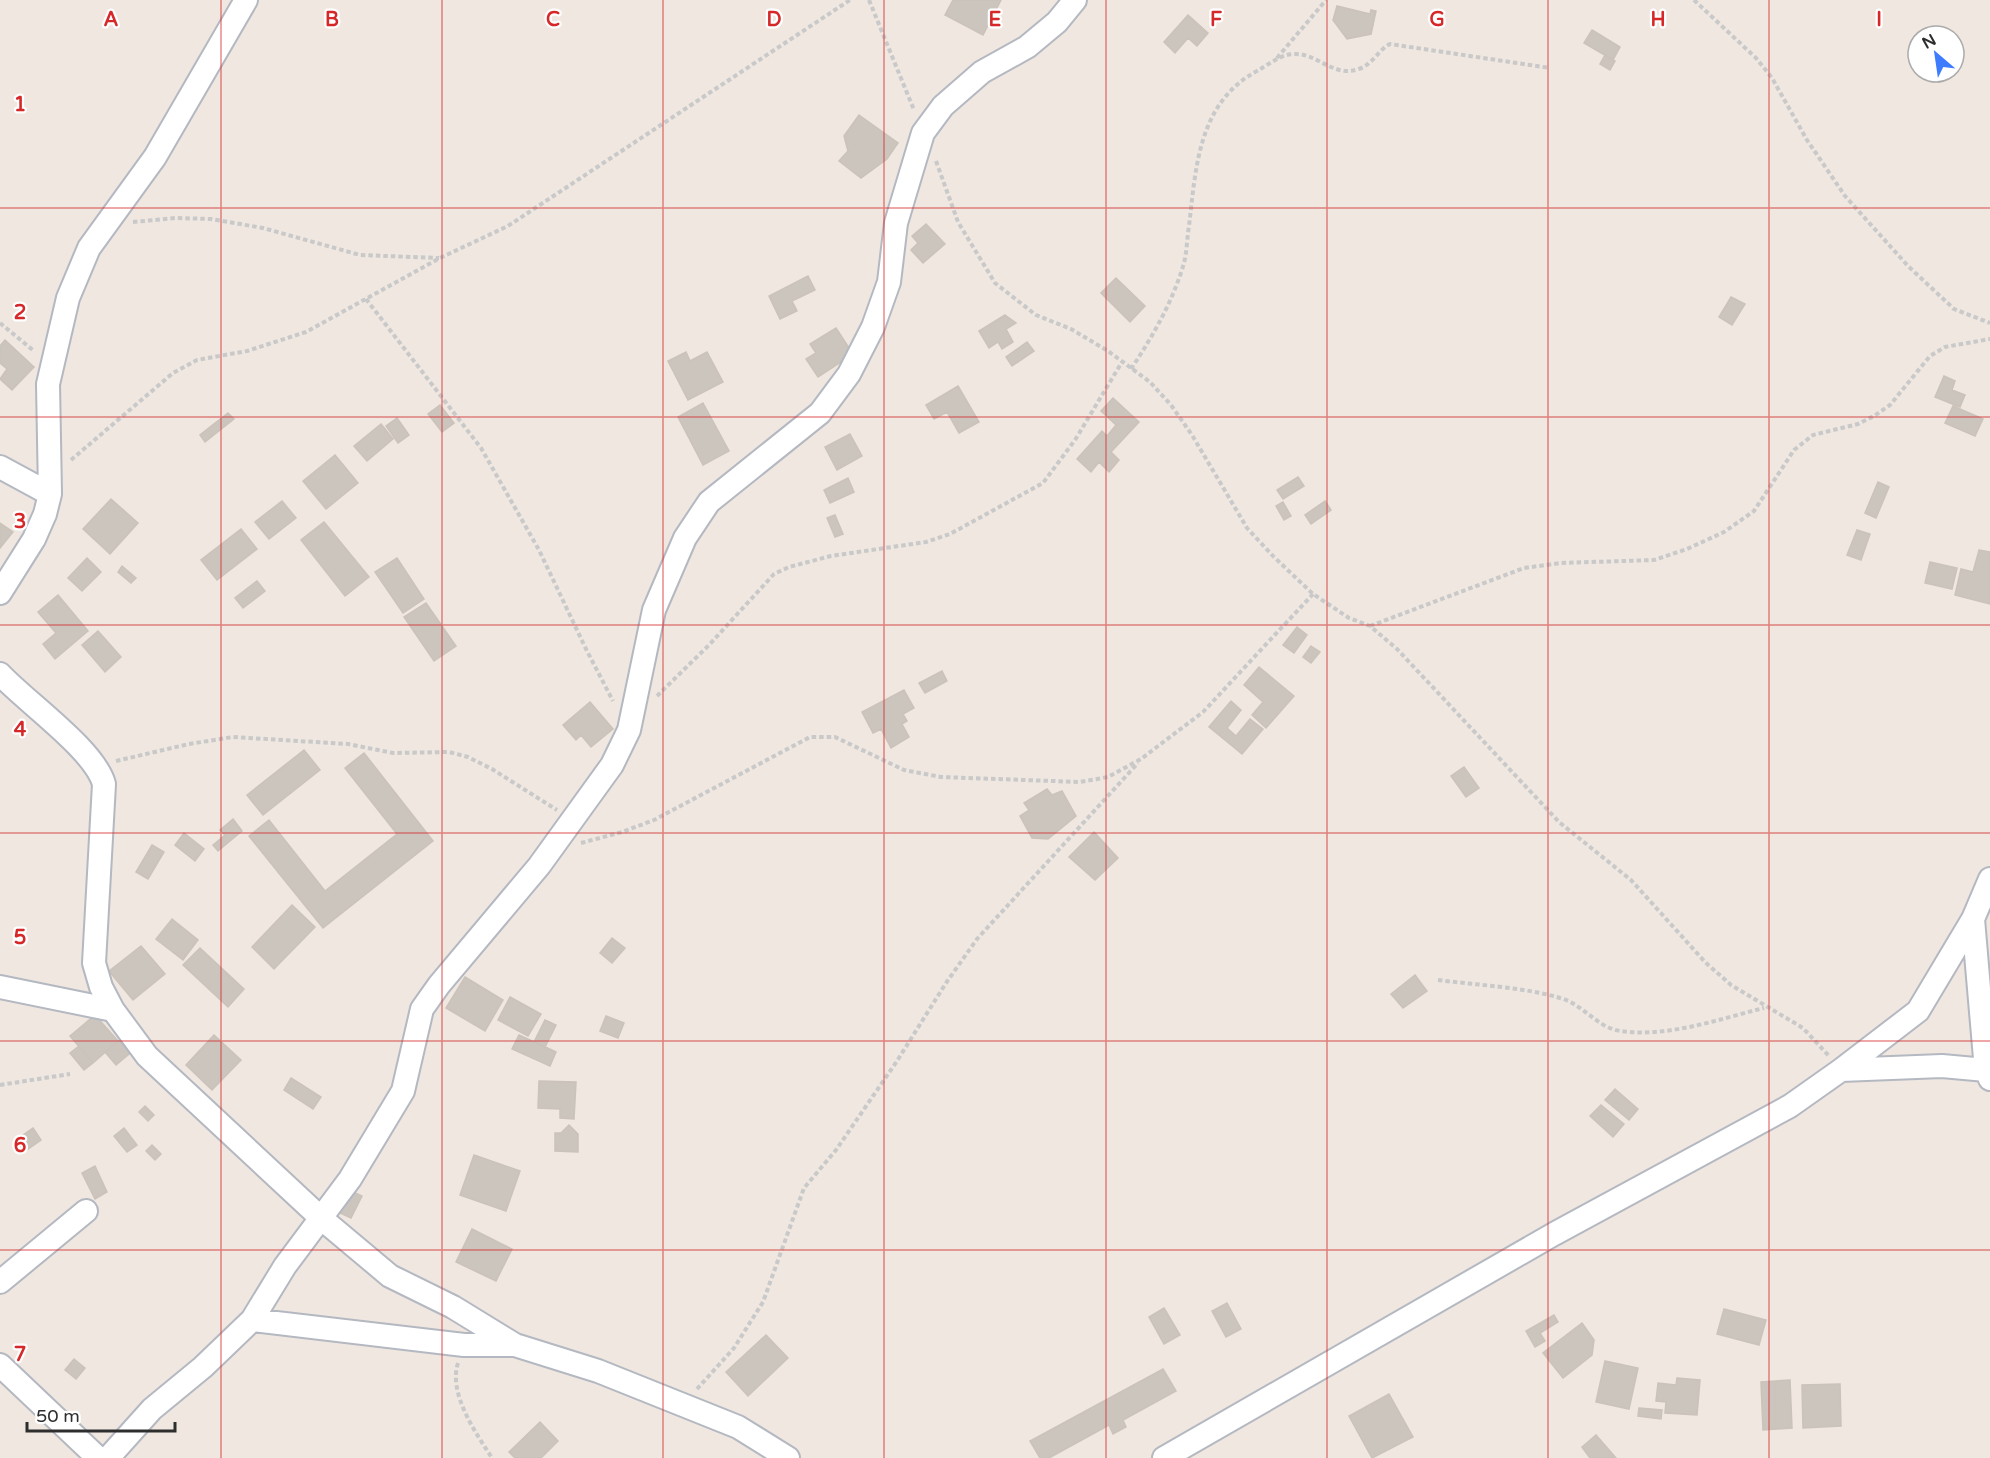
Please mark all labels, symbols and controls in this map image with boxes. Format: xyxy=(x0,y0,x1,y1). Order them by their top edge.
text: A xyxy=(104,8,119,32)
text: B xyxy=(325,8,339,32)
text: C xyxy=(546,8,560,32)
text: D xyxy=(766,8,782,32)
text: E xyxy=(989,8,1002,32)
text: F xyxy=(1210,8,1222,32)
text: G xyxy=(1429,8,1445,32)
text: H xyxy=(1650,8,1666,32)
text: I xyxy=(1876,8,1882,32)
north arrow xyxy=(1906,24,1966,84)
text: N xyxy=(1919,30,1940,54)
text: 1 xyxy=(14,93,26,117)
text: 2 xyxy=(14,301,26,325)
text: 3 xyxy=(14,510,26,534)
text: 4 xyxy=(14,718,27,742)
text: 5 xyxy=(14,926,26,950)
text: 6 xyxy=(14,1134,26,1158)
text: 7 xyxy=(14,1343,26,1367)
scale bar xyxy=(27,1395,176,1433)
text: 50 m xyxy=(36,1405,80,1427)

